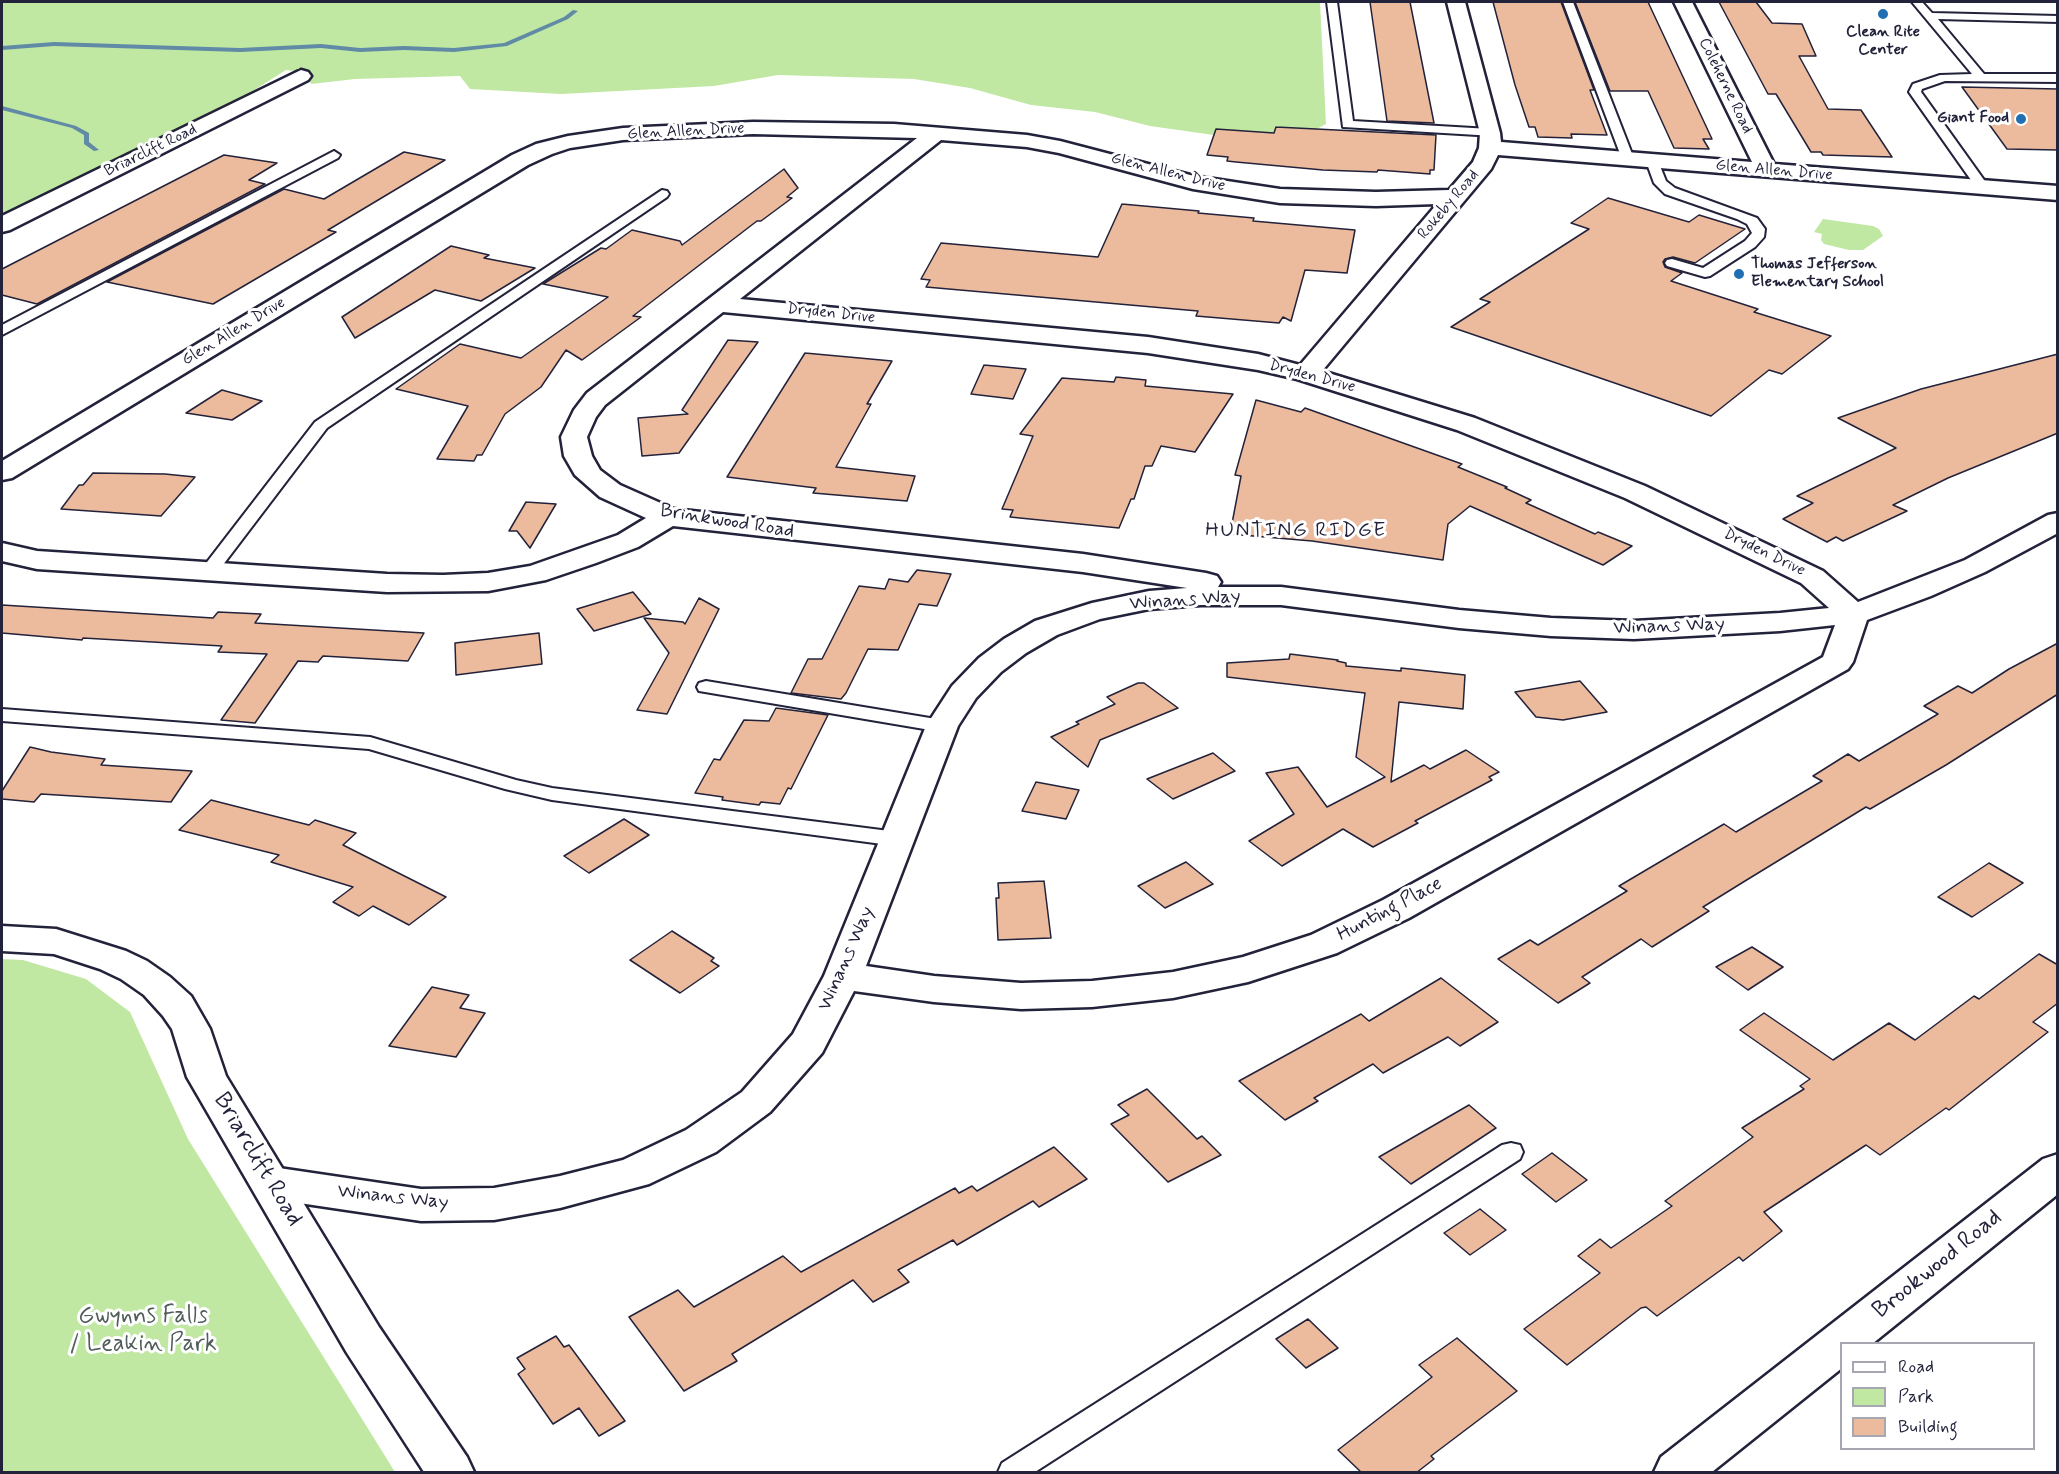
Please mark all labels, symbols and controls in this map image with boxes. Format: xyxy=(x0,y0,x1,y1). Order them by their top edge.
marker: Clean Rite Center xyxy=(1876,7,1890,21)
place label: Clean Rite Center xyxy=(1846,23,1920,61)
street label: Coleherne Road xyxy=(1694,35,1756,137)
place label: Giant Food xyxy=(1937,109,2009,129)
marker: Giant Food xyxy=(2014,112,2028,126)
street label: Glen Allen Drive xyxy=(627,119,745,145)
street label: Briarclift Road xyxy=(102,120,200,182)
street label: Glen Allen Drive xyxy=(1109,149,1227,197)
street label: Glen Allen Drive xyxy=(1715,156,1833,186)
street label: Rokeby Road xyxy=(1414,166,1484,244)
place label: Thomas Jefferson Elementary School xyxy=(1751,255,1884,293)
marker: Thomas Jefferson Elementary School xyxy=(1732,267,1746,281)
street label: Glen Allen Drive xyxy=(179,294,289,370)
street label: Dryden Drive xyxy=(786,300,876,328)
street label: Dryden Drive xyxy=(1267,356,1357,398)
street label: Brinkwood Road xyxy=(658,500,796,544)
district label: HUNTING RIDGE xyxy=(1202,519,1390,545)
street label: Dryden Drive xyxy=(1720,525,1808,581)
street label: Winans Way xyxy=(1129,585,1241,617)
street label: Winans Way xyxy=(1613,613,1725,641)
street label: Hunting Place xyxy=(1333,872,1447,948)
street label: Winans Way xyxy=(813,903,881,1015)
street label: Briarclift Road xyxy=(206,1088,308,1232)
street label: Winans Way xyxy=(336,1180,450,1216)
street label: Brookwood Road xyxy=(1868,1204,2008,1326)
park label: Gwynns Falls / Leakin Park xyxy=(69,1303,217,1359)
legend xyxy=(1840,1342,2035,1450)
text: Road xyxy=(1898,1355,1934,1379)
text: Park xyxy=(1898,1385,1934,1409)
text: Building xyxy=(1898,1415,1958,1439)

